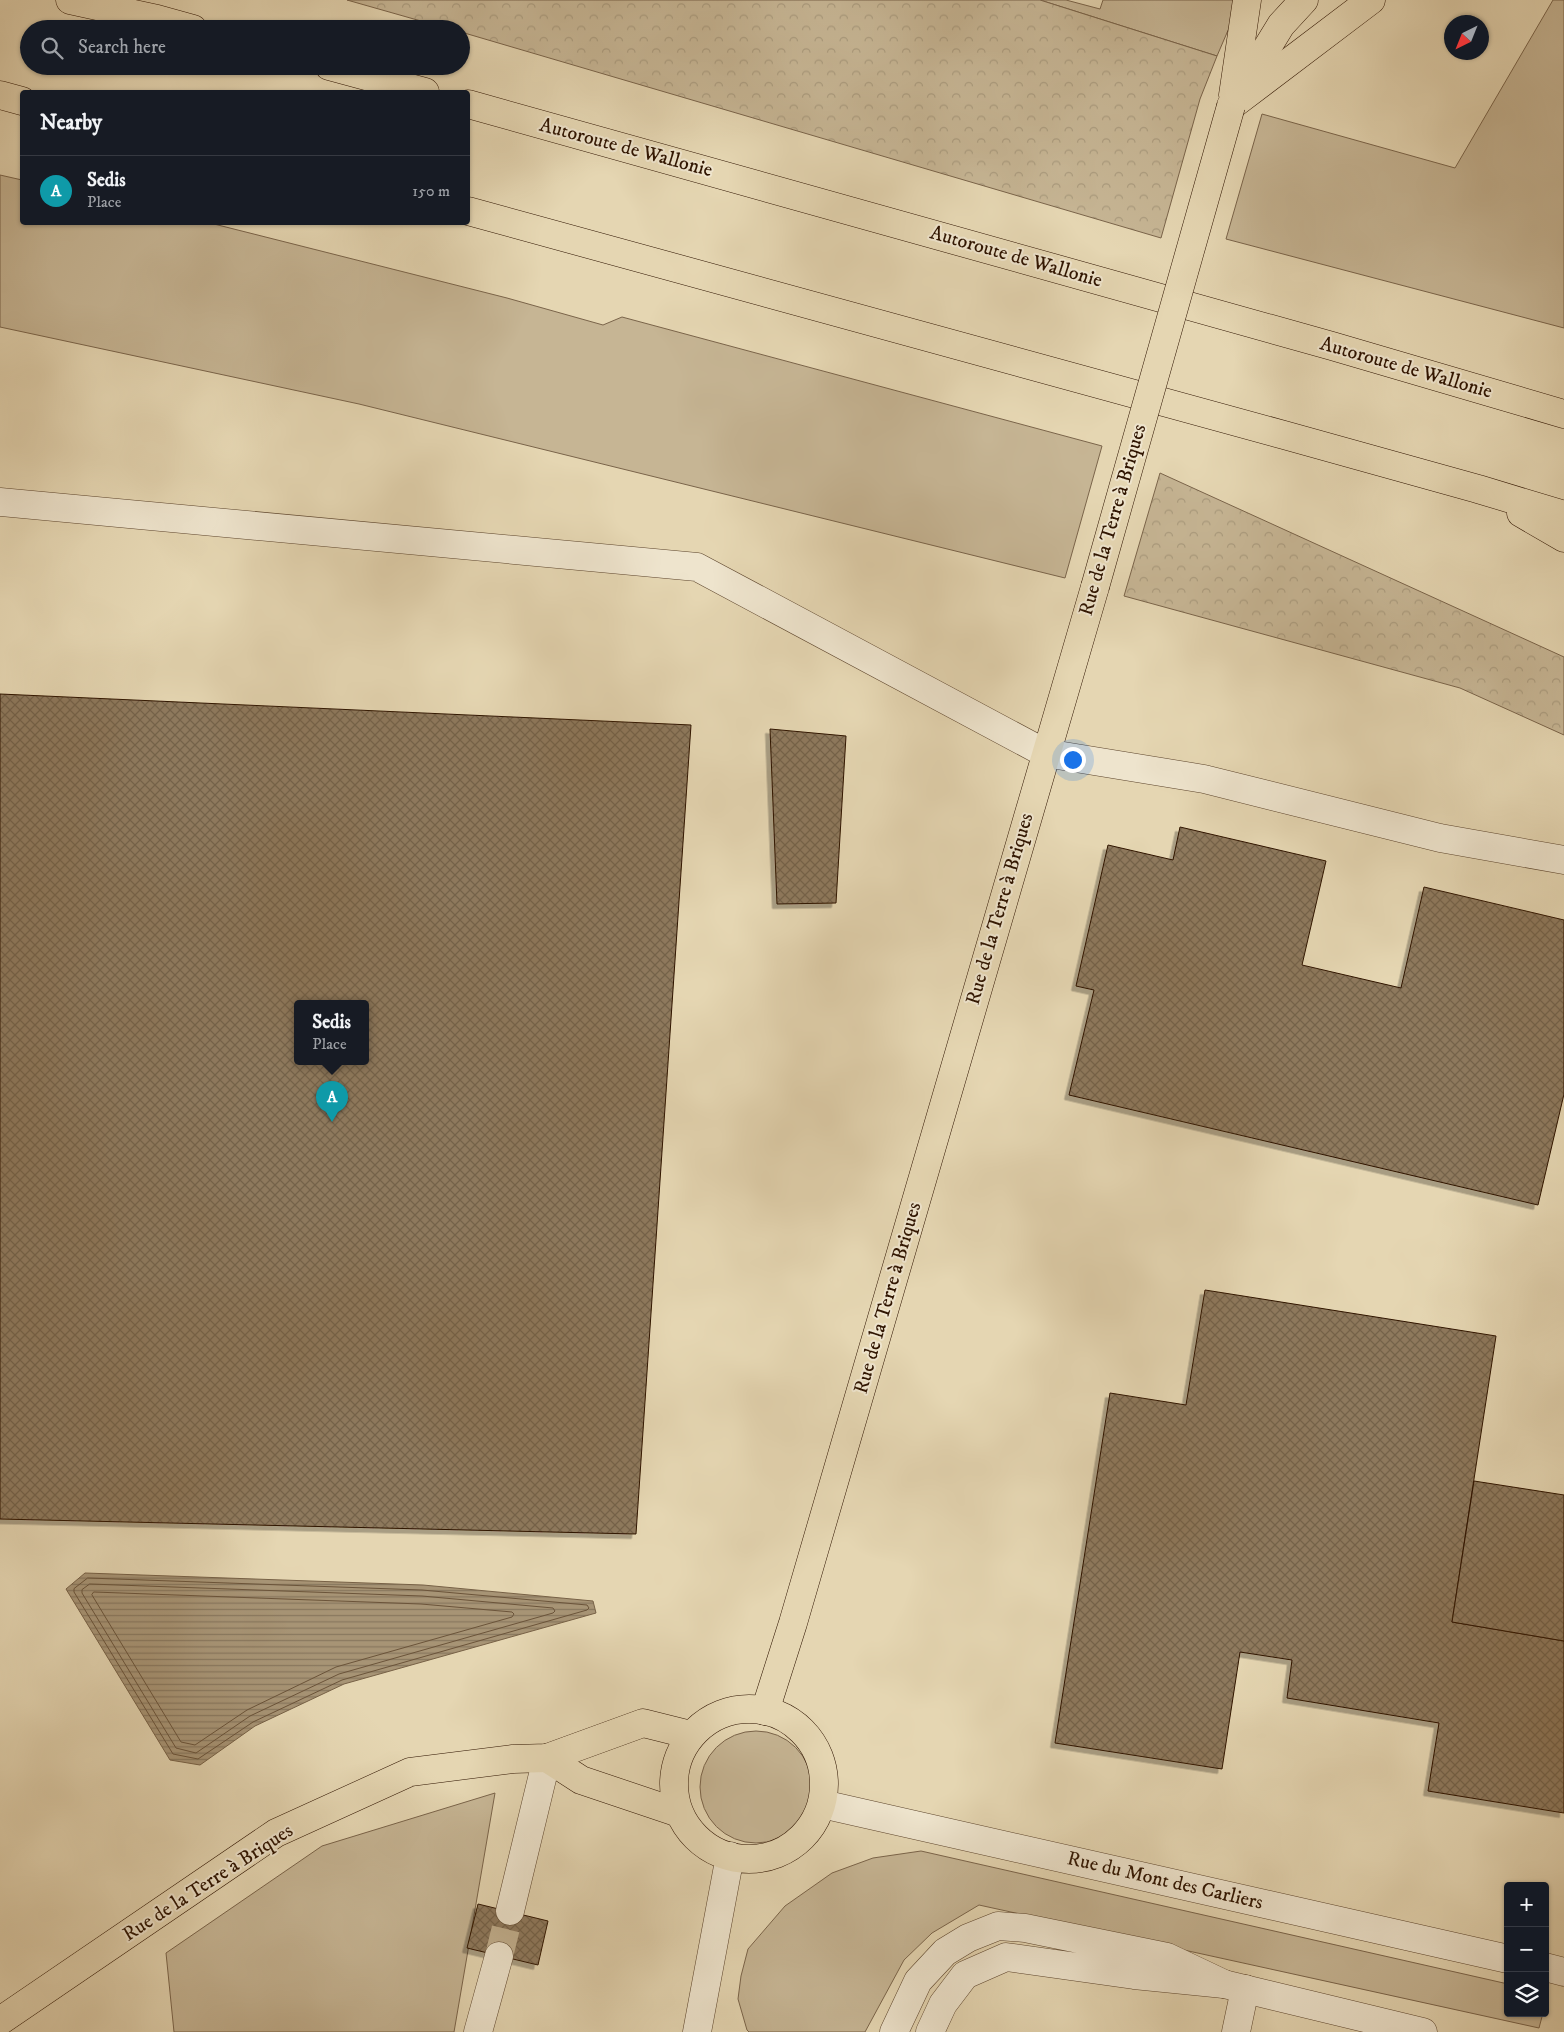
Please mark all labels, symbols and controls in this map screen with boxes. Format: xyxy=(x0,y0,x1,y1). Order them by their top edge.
north arrow xyxy=(1444,15,1489,60)
search box xyxy=(20,20,470,75)
icon: search xyxy=(38,34,66,62)
text: Search here xyxy=(78,36,166,59)
text: Nearby xyxy=(40,110,102,136)
street label: Autoroute de Wallonie xyxy=(537,113,715,183)
text: Sedis xyxy=(87,169,126,192)
text: A xyxy=(51,181,61,201)
text: 150 m xyxy=(412,181,450,201)
text: Place xyxy=(87,192,121,212)
street label: Autoroute de Wallonie xyxy=(927,220,1105,294)
street label: Autoroute de Wallonie xyxy=(1317,331,1495,405)
street label: Rue de la Terre à Briques xyxy=(1074,421,1152,619)
your location xyxy=(1060,747,1086,773)
street label: Rue de la Terre à Briques xyxy=(961,810,1039,1008)
popup xyxy=(294,1000,369,1065)
text: Sedis xyxy=(312,1011,351,1034)
text: Place xyxy=(312,1034,347,1054)
pin: A xyxy=(316,1081,348,1122)
street label: Rue de la Terre à Briques xyxy=(849,1199,927,1397)
street label: Rue de la Terre à Briques xyxy=(118,1818,298,1947)
street label: Rue du Mont des Carliers xyxy=(1065,1846,1266,1916)
map controls xyxy=(1504,1882,1549,2017)
button: + xyxy=(1504,1882,1549,1927)
button: − xyxy=(1504,1927,1549,1972)
button: layers xyxy=(1504,1972,1549,2017)

